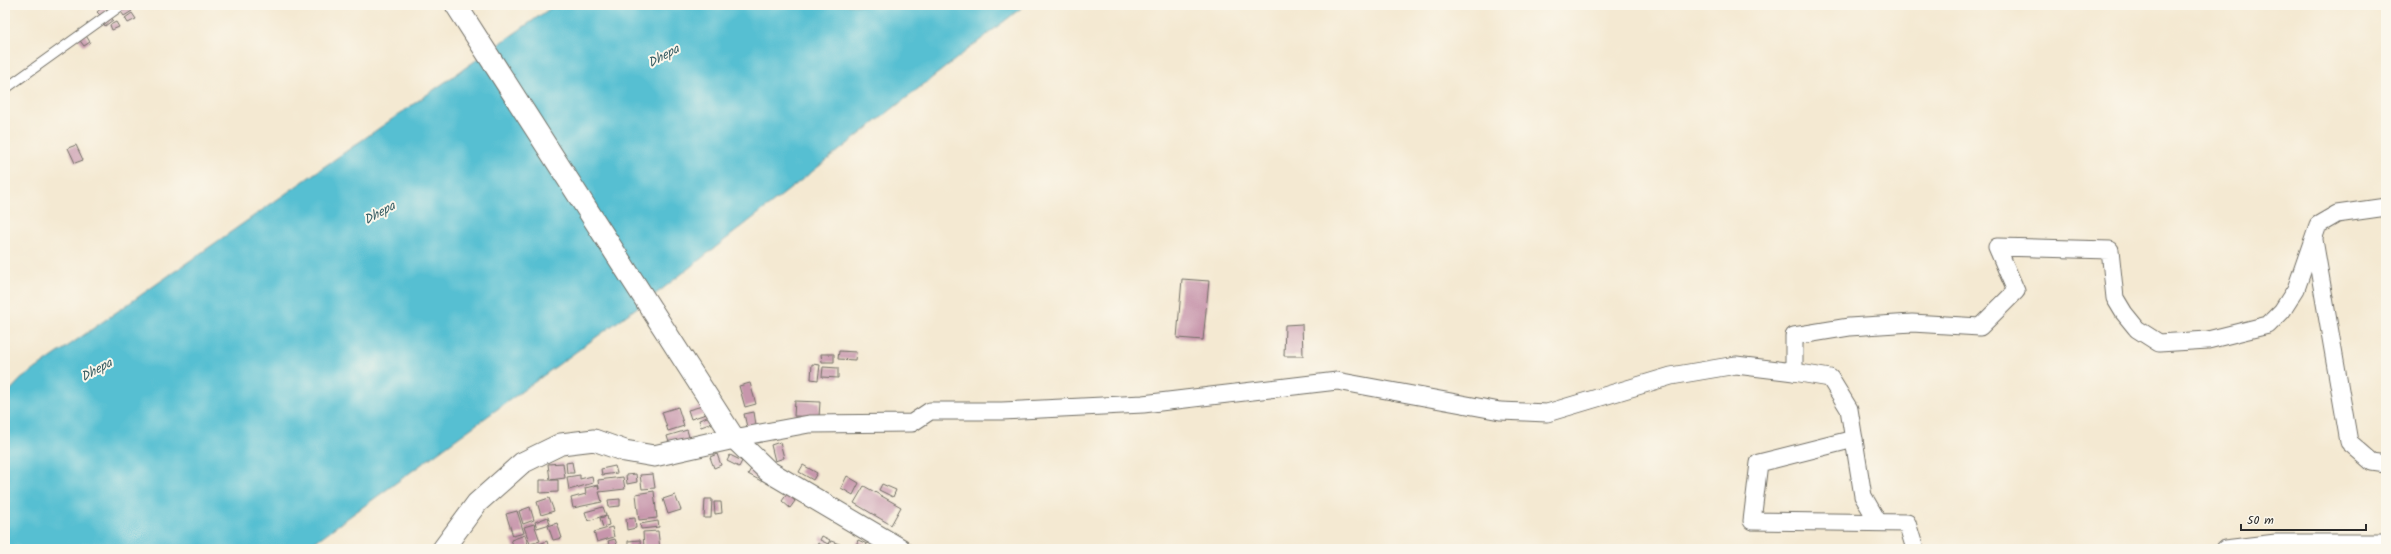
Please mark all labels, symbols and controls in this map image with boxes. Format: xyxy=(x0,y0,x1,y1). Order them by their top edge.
water label: Dhepa xyxy=(644,39,684,74)
water label: Dhepa xyxy=(360,196,400,231)
water label: Dhepa xyxy=(77,353,117,388)
scale bar xyxy=(2241,506,2366,532)
text: 50 m xyxy=(2247,511,2274,530)

